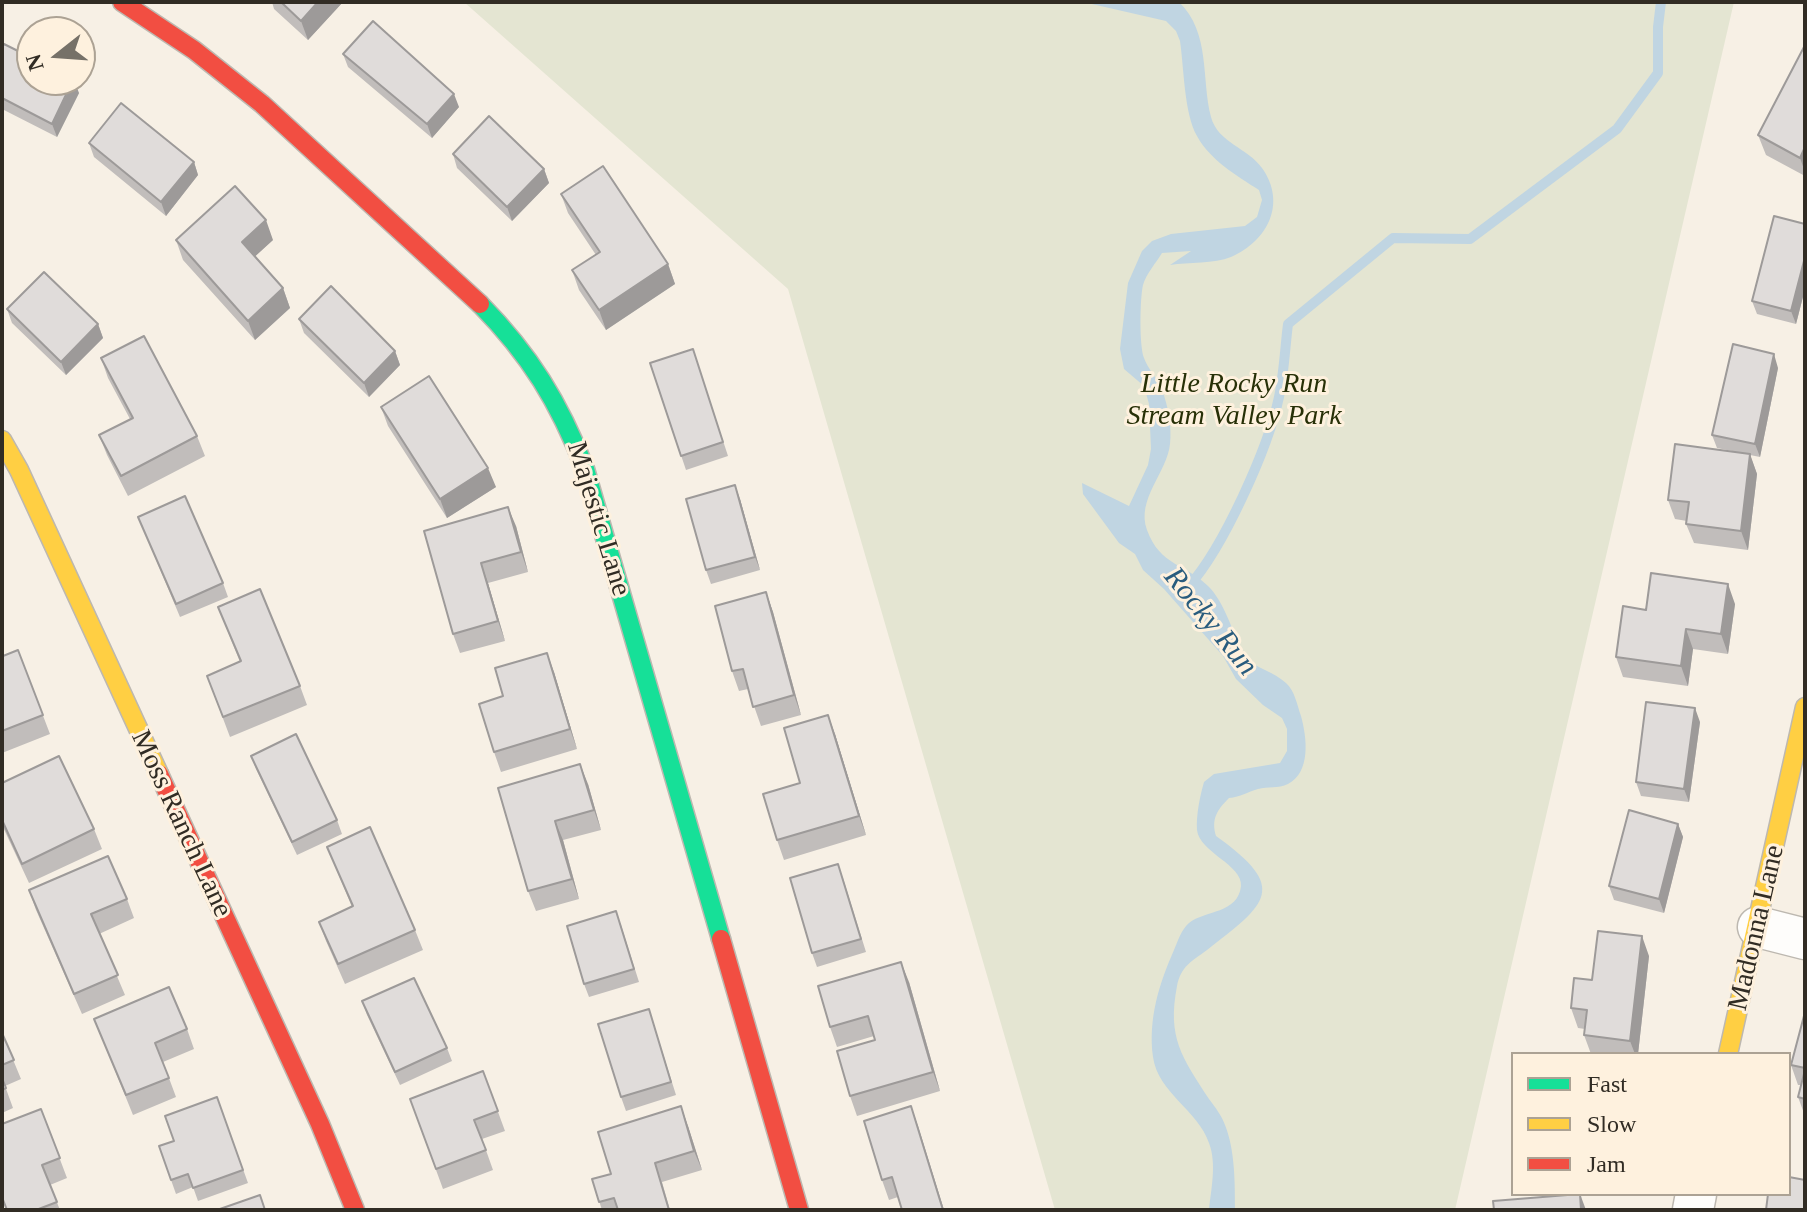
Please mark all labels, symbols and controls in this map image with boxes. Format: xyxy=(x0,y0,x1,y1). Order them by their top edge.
north arrow xyxy=(16,16,96,96)
text: N xyxy=(20,51,49,74)
park label: Little Rocky Run Stream Valley Park xyxy=(1126,368,1342,434)
street label: Majestic Lane xyxy=(559,438,637,600)
water label: Rocky Run xyxy=(1155,561,1265,683)
street label: Moss Ranch Lane xyxy=(123,725,239,923)
street label: Madonna Lane xyxy=(1722,842,1792,1014)
legend xyxy=(1511,1052,1791,1196)
text: Fast xyxy=(1587,1071,1627,1097)
text: Slow xyxy=(1587,1111,1636,1137)
text: Jam xyxy=(1587,1151,1626,1177)

